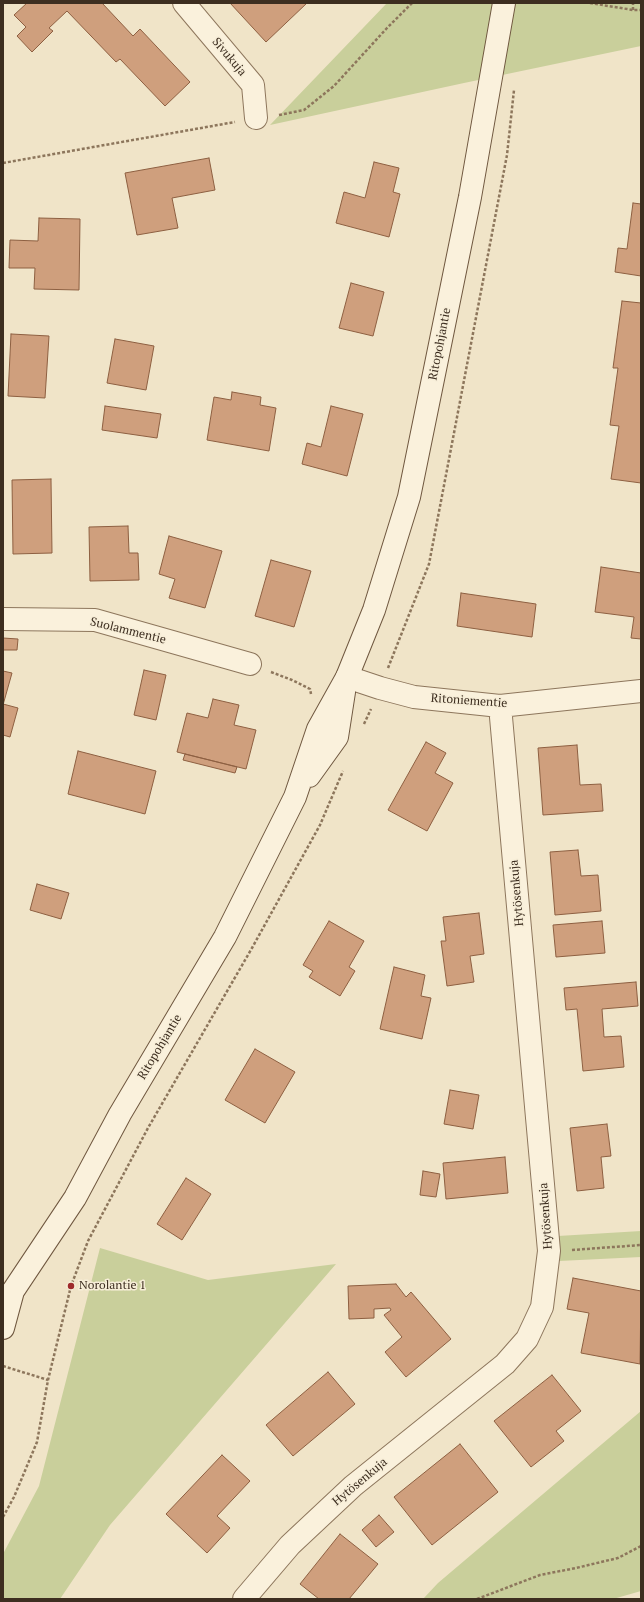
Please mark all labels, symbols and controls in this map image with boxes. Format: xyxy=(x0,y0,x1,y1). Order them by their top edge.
street label: Sivukuja xyxy=(209,35,249,79)
street label: Ritopohjantie xyxy=(426,307,454,381)
street label: Suolammentie xyxy=(89,615,167,647)
street label: Ritoniementie xyxy=(430,691,508,711)
street label: Hytösenkuja xyxy=(507,859,527,927)
street label: Ritopohjantie xyxy=(135,1012,185,1082)
street label: Hytösenkuja xyxy=(536,1182,556,1250)
place label: Norolantie 1 xyxy=(79,1279,146,1293)
marker: Norolantie 1 xyxy=(66,1281,76,1291)
street label: Hytösenkuja xyxy=(330,1455,390,1509)

